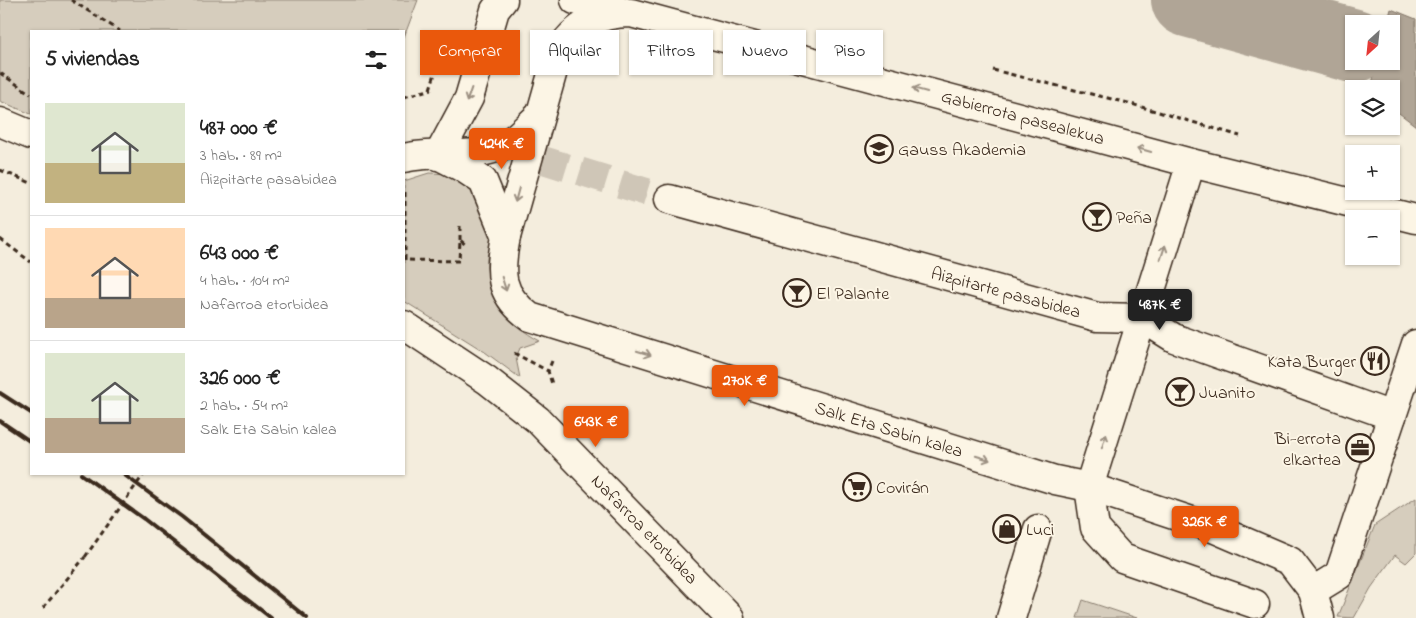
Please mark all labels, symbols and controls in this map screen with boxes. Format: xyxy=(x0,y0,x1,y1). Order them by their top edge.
north arrow xyxy=(1345,15,1400,70)
map controls xyxy=(1345,15,1400,265)
chip: Comprar xyxy=(420,30,520,75)
chip: Alquilar xyxy=(530,30,619,75)
chip: Filtros xyxy=(629,30,713,75)
chip: Nuevo xyxy=(723,30,806,75)
chip: Piso xyxy=(816,30,883,75)
text: 5 viviendas xyxy=(45,45,140,75)
icon: filters xyxy=(362,46,390,74)
button: layers xyxy=(1345,80,1400,135)
one-way arrow xyxy=(912,85,928,94)
street label: Gabierrota pasealekua xyxy=(938,85,1107,153)
one-way arrow xyxy=(464,86,474,102)
text: 487 000 € xyxy=(200,114,278,144)
icon: home xyxy=(85,123,145,183)
pin: 424K € xyxy=(461,128,543,170)
text: 424K € xyxy=(480,132,524,156)
school or university icon: Gauss Akademia xyxy=(864,134,894,164)
place label: Gauss Akademia xyxy=(898,138,1026,164)
text: 3 hab. · 89 m² xyxy=(200,144,282,168)
one-way arrow xyxy=(1137,144,1153,154)
button: + xyxy=(1345,145,1400,200)
text: Aizpitarte pasabidea xyxy=(200,168,337,192)
one-way arrow xyxy=(512,187,522,203)
bar icon: Peña xyxy=(1082,202,1112,232)
place label: Peña xyxy=(1116,206,1152,232)
button: − xyxy=(1345,210,1400,265)
text: 643 000 € xyxy=(200,239,279,269)
one-way arrow xyxy=(1159,245,1168,261)
icon: home xyxy=(85,248,145,308)
street label: Aizpitarte pasabidea xyxy=(928,261,1083,326)
text: 4 hab. · 104 m² xyxy=(200,269,290,293)
one-way arrow xyxy=(500,276,510,292)
bar icon: El Palante xyxy=(782,278,812,308)
place label: El Palante xyxy=(816,282,890,308)
pin: 487K € xyxy=(1119,288,1201,331)
text: Nafarroa etorbidea xyxy=(200,293,328,317)
text: 487K € xyxy=(1139,293,1181,317)
restaurant icon: Kata Burger xyxy=(1360,346,1390,376)
one-way arrow xyxy=(635,349,651,359)
place label: Kata Burger xyxy=(1268,350,1356,377)
text: 326 000 € xyxy=(200,364,281,394)
pin: 270K € xyxy=(704,364,786,407)
text: 270K € xyxy=(723,369,767,393)
icon: home xyxy=(85,373,145,433)
bar icon: Juanito xyxy=(1165,377,1195,407)
place label: Juanito xyxy=(1199,381,1255,407)
text: 2 hab. · 54 m² xyxy=(200,394,288,418)
street label: Salk Eta Sabin kalea xyxy=(811,396,966,466)
pin: 643K € xyxy=(555,406,637,448)
text: 643K € xyxy=(574,410,618,434)
text: Salk Eta Sabin kalea xyxy=(200,418,337,442)
place label: Bi-errota elkartea xyxy=(1274,427,1341,474)
one-way arrow xyxy=(1099,433,1109,449)
office icon: Bi-errota elkartea xyxy=(1345,433,1375,463)
one-way arrow xyxy=(975,453,991,463)
street label: Nafarroa etorbidea xyxy=(584,469,703,591)
supermarket icon: Covirán xyxy=(842,472,872,502)
place label: Covirán xyxy=(876,476,929,502)
pin: 326K € xyxy=(1164,506,1246,548)
text: 326K € xyxy=(1183,510,1227,534)
shop icon: Luci xyxy=(992,514,1022,544)
place label: Luci xyxy=(1026,518,1054,544)

